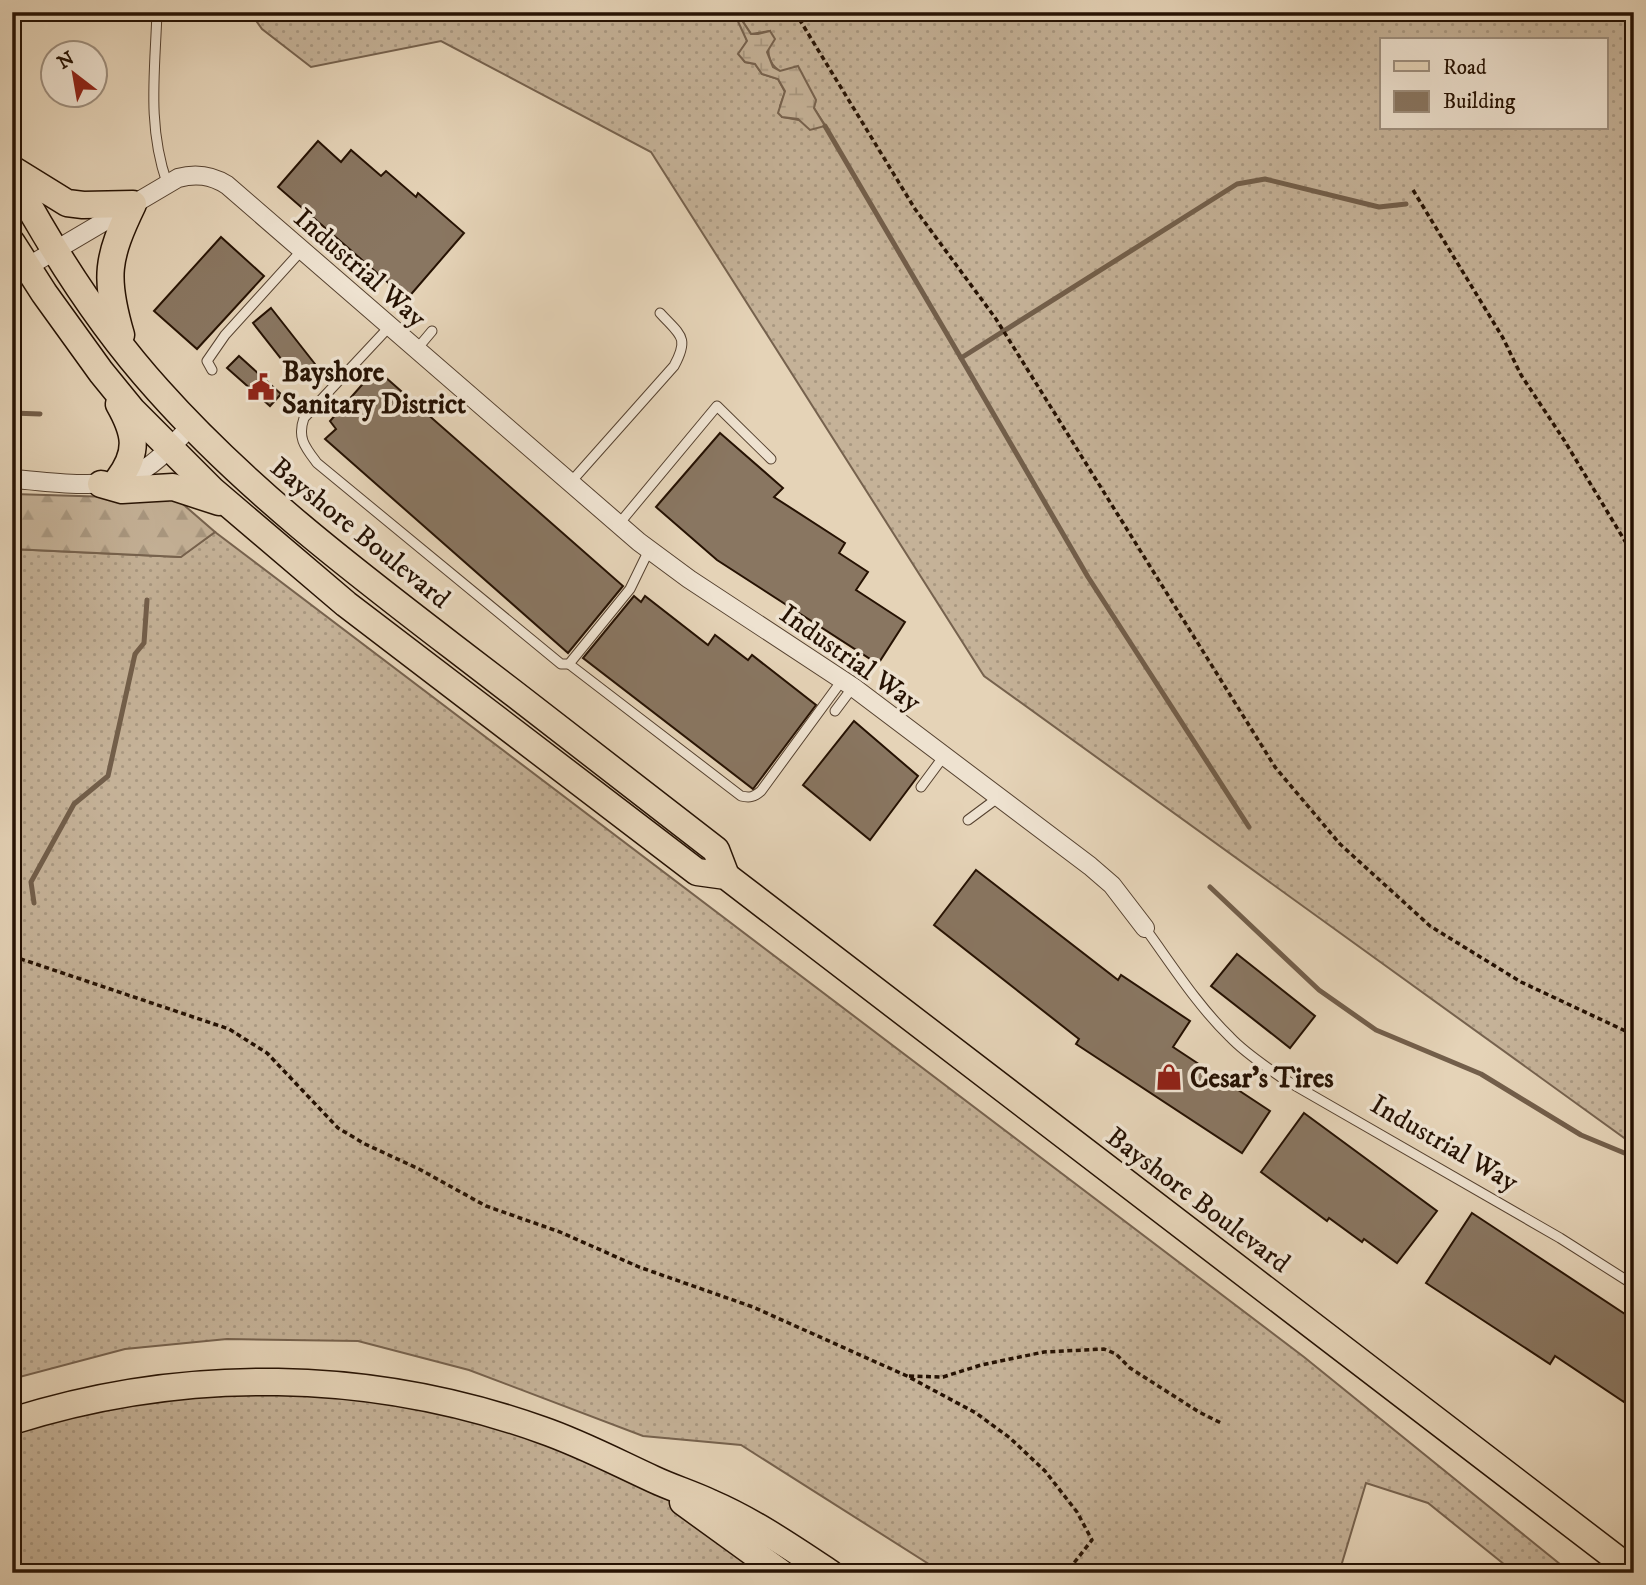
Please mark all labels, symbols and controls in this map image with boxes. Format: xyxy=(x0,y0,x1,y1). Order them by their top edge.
north arrow xyxy=(38,38,108,108)
legend xyxy=(1380,38,1608,130)
text: N xyxy=(53,47,79,75)
text: Road xyxy=(1443,55,1487,81)
text: Building xyxy=(1443,89,1516,115)
street label: Industrial Way xyxy=(286,201,434,336)
place label: Bayshore Sanitary District xyxy=(282,355,466,422)
public building icon: Bayshore Sanitary District xyxy=(246,372,276,402)
street label: Bayshore Boulevard xyxy=(263,450,457,616)
street label: Industrial Way xyxy=(773,597,928,720)
place label: Cesar's Tires xyxy=(1190,1061,1334,1096)
shop icon: Cesar's Tires xyxy=(1154,1062,1184,1092)
street label: Industrial Way xyxy=(1364,1087,1525,1200)
street label: Bayshore Boulevard xyxy=(1099,1120,1297,1281)

